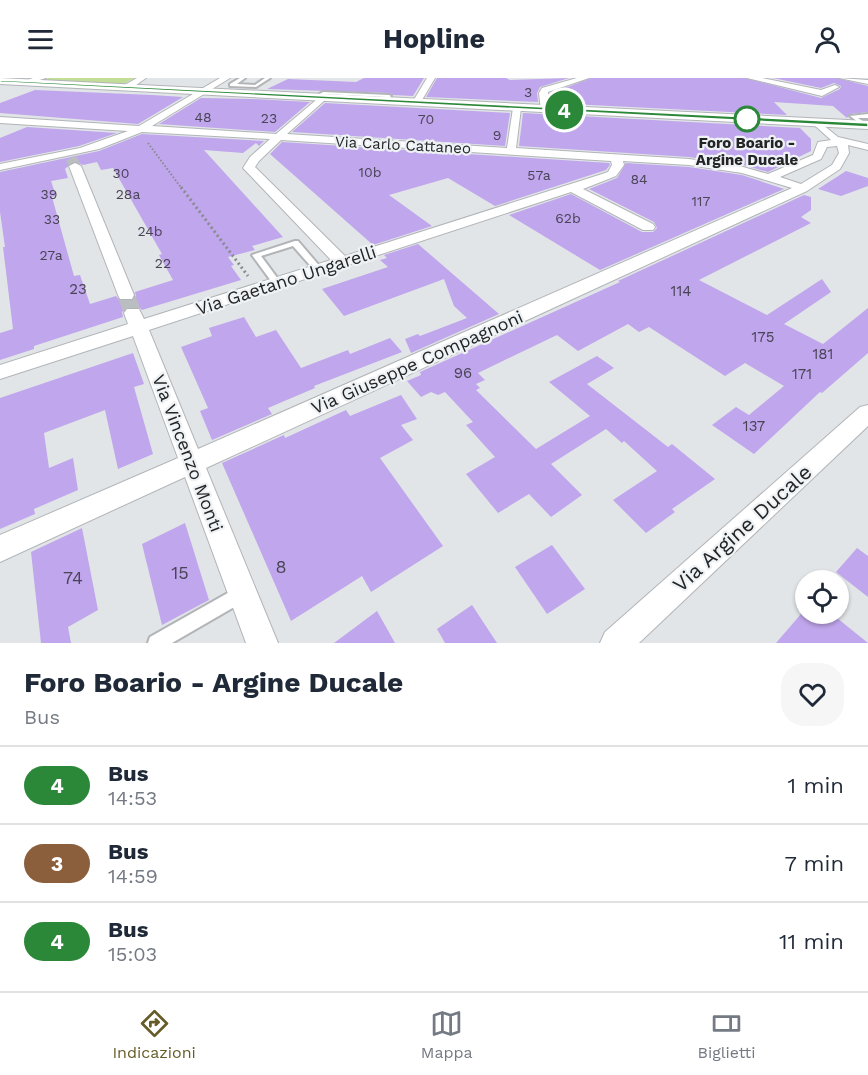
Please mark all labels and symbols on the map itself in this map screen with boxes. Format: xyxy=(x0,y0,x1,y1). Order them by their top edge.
house number: 3 xyxy=(524,84,532,100)
line badge: 4 xyxy=(544,90,584,129)
marker: Foro Boario - Argine Ducale xyxy=(734,106,760,132)
house number: 48 xyxy=(194,109,212,125)
house number: 23 xyxy=(261,110,277,126)
house number: 70 xyxy=(418,111,434,127)
house number: 9 xyxy=(493,127,501,143)
street label: Via Carlo Cattaneo xyxy=(335,132,471,158)
place label: Foro Boario - Argine Ducale xyxy=(696,134,798,169)
house number: 10b xyxy=(359,164,381,180)
house number: 30 xyxy=(113,165,129,181)
house number: 57a xyxy=(527,167,551,183)
house number: 84 xyxy=(630,171,648,187)
house number: 39 xyxy=(41,186,57,202)
house number: 28a xyxy=(116,186,140,202)
house number: 117 xyxy=(692,193,711,209)
house number: 62b xyxy=(555,210,581,226)
house number: 33 xyxy=(44,211,60,227)
house number: 24b xyxy=(137,223,163,239)
street label: Via Gaetano Ungarelli xyxy=(193,241,379,319)
house number: 27a xyxy=(39,247,63,263)
house number: 22 xyxy=(155,255,171,271)
house number: 23 xyxy=(69,280,87,298)
house number: 114 xyxy=(671,282,691,300)
street label: Via Giuseppe Compagnoni xyxy=(308,306,526,418)
house number: 175 xyxy=(752,328,775,346)
house number: 181 xyxy=(813,345,833,363)
house number: 96 xyxy=(454,364,472,382)
house number: 171 xyxy=(792,365,812,383)
street label: Via Vincenzo Monti xyxy=(148,371,228,535)
house number: 137 xyxy=(743,417,765,435)
street label: Via Argine Ducale xyxy=(667,459,817,597)
house number: 8 xyxy=(275,556,287,577)
house number: 15 xyxy=(171,562,189,583)
house number: 74 xyxy=(63,567,83,588)

